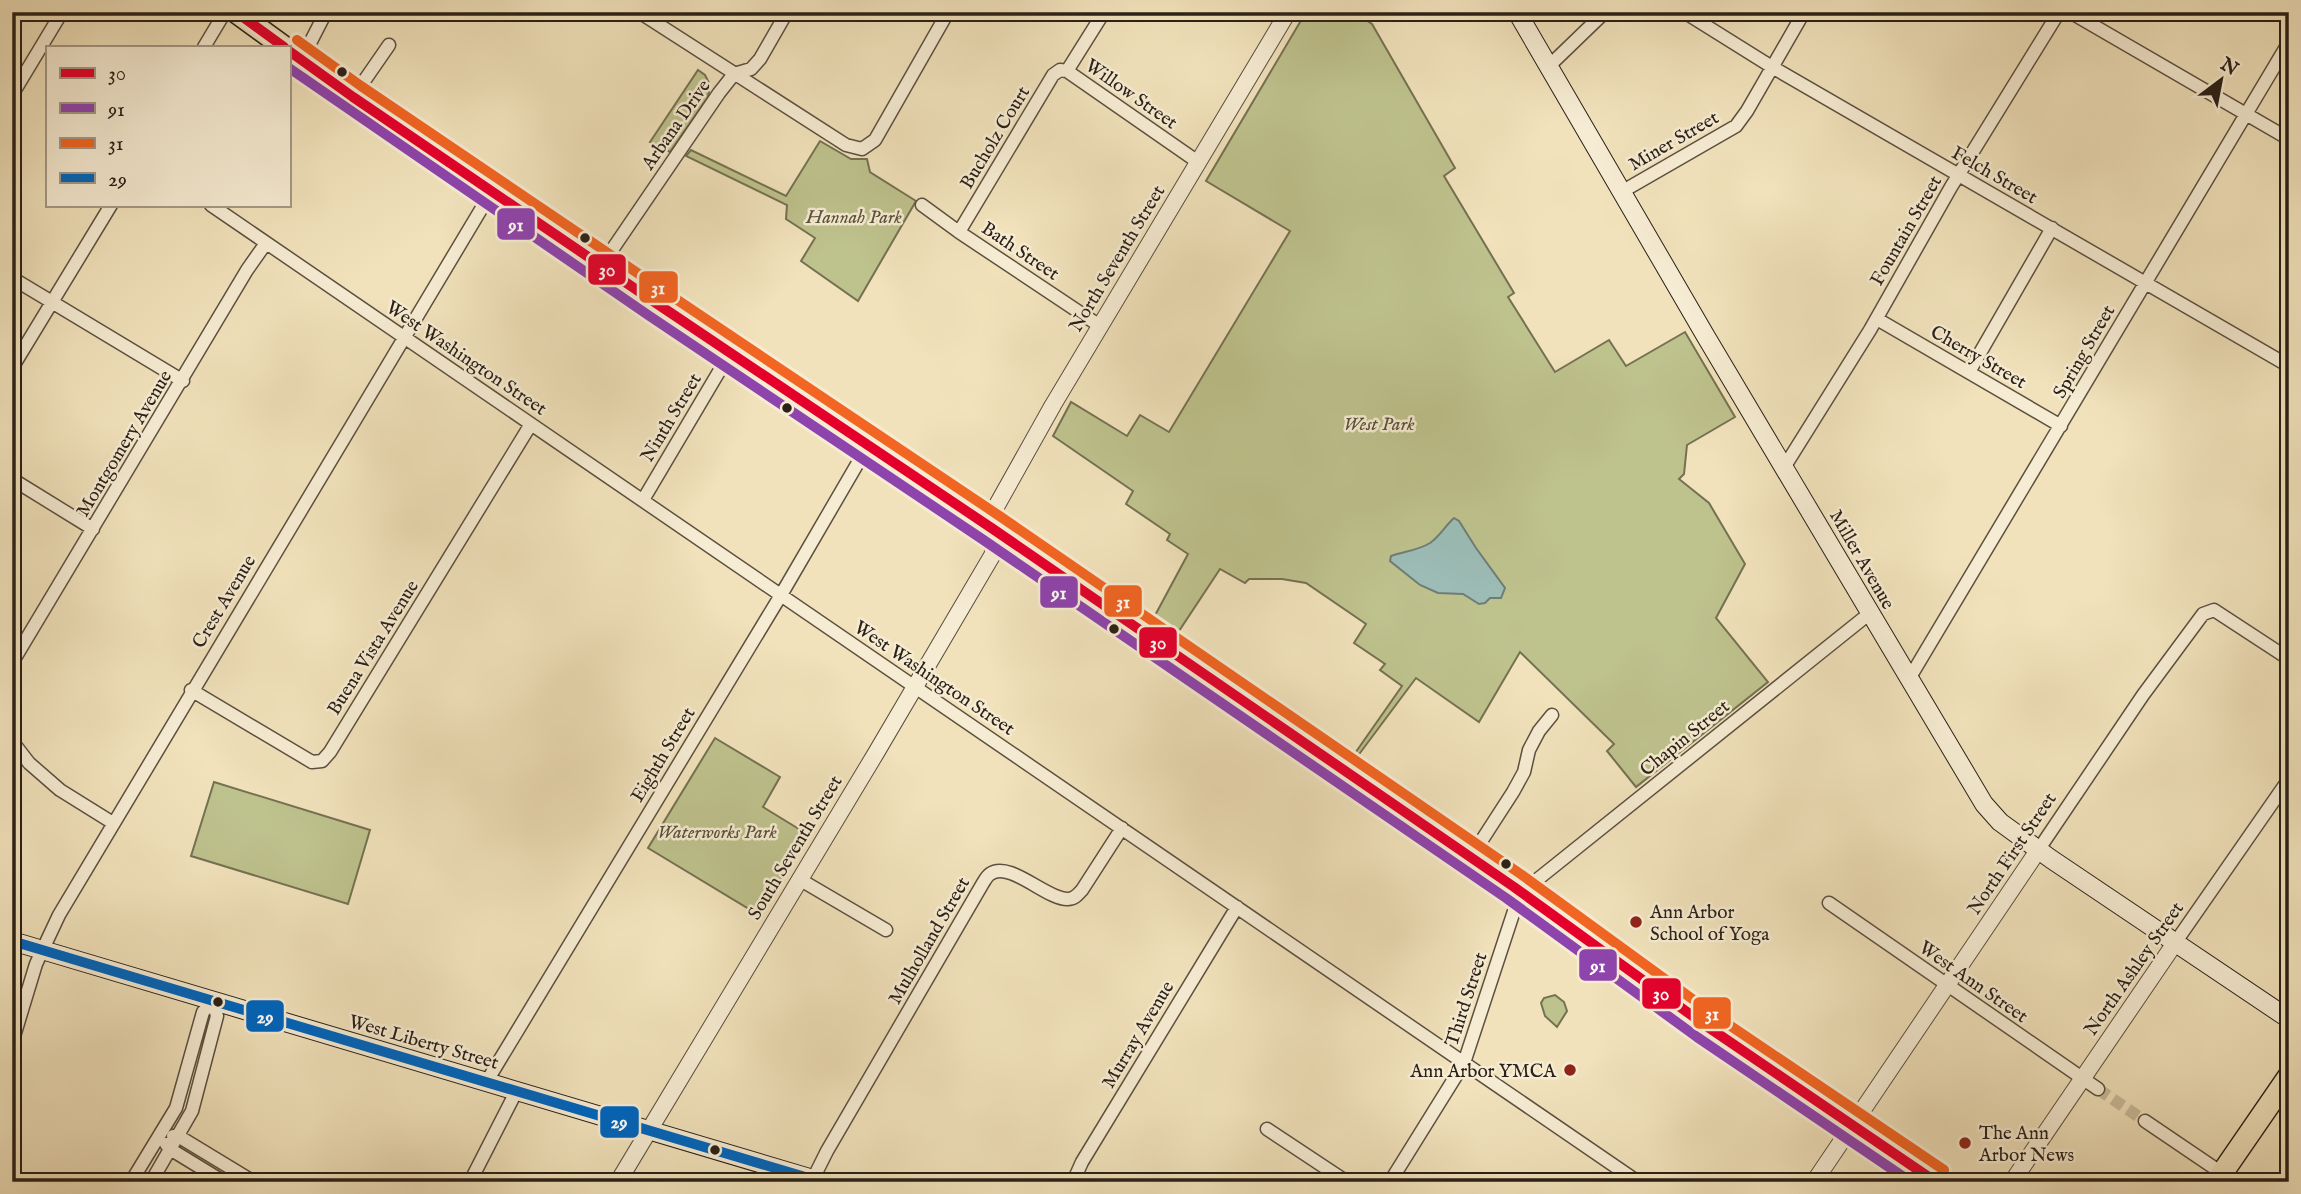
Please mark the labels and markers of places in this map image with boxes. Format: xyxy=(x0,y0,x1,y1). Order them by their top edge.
unlabelled marker xyxy=(335,65,349,79)
unlabelled marker xyxy=(578,231,592,245)
unlabelled marker xyxy=(780,401,794,415)
unlabelled marker xyxy=(1107,622,1121,636)
unlabelled marker xyxy=(1499,857,1513,871)
place label: Ann Arbor School of Yoga xyxy=(1649,901,1770,947)
marker: Ann Arbor School of Yoga xyxy=(1628,914,1644,930)
unlabelled marker xyxy=(211,995,225,1009)
place label: Ann Arbor YMCA xyxy=(1409,1060,1557,1084)
marker: Ann Arbor YMCA xyxy=(1562,1062,1578,1078)
place label: The Ann Arbor News xyxy=(1978,1122,2074,1168)
marker: The Ann Arbor News xyxy=(1957,1135,1973,1151)
unlabelled marker xyxy=(708,1143,722,1157)

